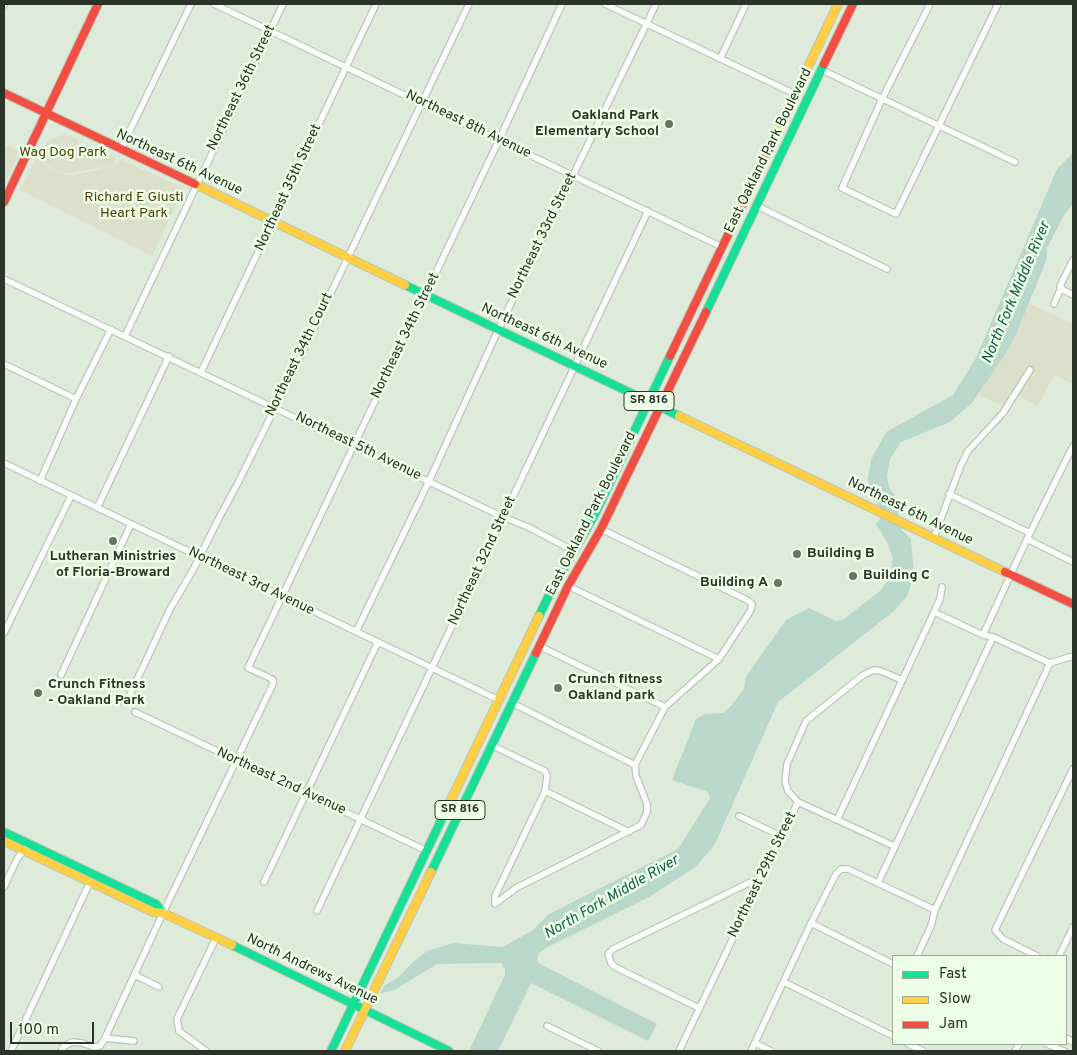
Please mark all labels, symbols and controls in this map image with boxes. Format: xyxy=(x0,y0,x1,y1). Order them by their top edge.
street label: Northeast 36th Street xyxy=(204,22,280,154)
street label: East Oakland Park Boulevard xyxy=(722,66,816,236)
street label: Northeast 8th Avenue xyxy=(402,87,534,163)
place label: Oakland Park Elementary School xyxy=(535,108,659,140)
marker: Oakland Park Elementary School xyxy=(663,118,675,130)
street label: Northeast 35th Street xyxy=(252,122,326,254)
street label: Northeast 6th Avenue xyxy=(113,126,245,200)
park label: Wag Dog Park xyxy=(19,145,107,161)
street label: Northeast 33rd Street xyxy=(505,170,581,302)
park label: Richard E Giusti Heart Park xyxy=(84,190,184,222)
water label: North Fork Middle River xyxy=(979,219,1055,367)
street label: Northeast 34th Street xyxy=(368,270,444,402)
street label: Northeast 34th Court xyxy=(263,290,337,420)
street label: Northeast 6th Avenue xyxy=(478,300,610,374)
road number: SR 816 xyxy=(624,392,674,411)
street label: Northeast 5th Avenue xyxy=(292,409,424,485)
street label: East Oakland Park Boulevard xyxy=(543,429,641,599)
street label: Northeast 6th Avenue xyxy=(844,474,976,550)
street label: Northeast 32nd Street xyxy=(446,494,520,628)
marker: Lutheran Ministries of Floria-Broward xyxy=(107,535,119,547)
street label: Northeast 3rd Avenue xyxy=(185,544,317,620)
place label: Building B xyxy=(807,546,875,562)
marker: Building B xyxy=(791,548,803,560)
place label: Lutheran Ministries of Floria-Broward xyxy=(50,549,176,582)
place label: Building C xyxy=(863,568,930,584)
marker: Building C xyxy=(847,570,859,582)
place label: Building A xyxy=(700,575,768,591)
marker: Building A xyxy=(772,577,784,589)
place label: Crunch fitness Oakland park xyxy=(568,672,663,704)
place label: Crunch Fitness - Oakland Park xyxy=(48,677,146,710)
marker: Crunch fitness Oakland park xyxy=(552,682,564,694)
marker: Crunch Fitness - Oakland Park xyxy=(32,687,44,699)
street label: Northeast 2nd Avenue xyxy=(214,745,348,819)
road number: SR 816 xyxy=(435,800,485,820)
street label: Northeast 29th Street xyxy=(725,809,801,941)
water label: North Fork Middle River xyxy=(542,852,682,944)
street label: North Andrews Avenue xyxy=(244,931,380,1009)
legend xyxy=(892,955,1067,1045)
text: Fast xyxy=(939,965,967,984)
text: Slow xyxy=(939,990,971,1009)
scale bar xyxy=(12,1012,96,1044)
text: Jam xyxy=(939,1015,968,1034)
text: 100 m xyxy=(18,1021,59,1040)

